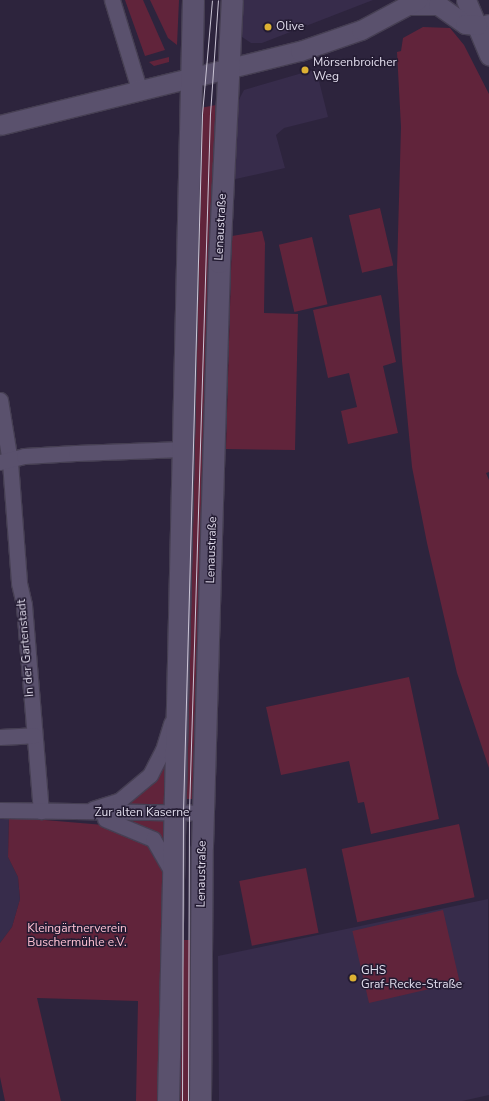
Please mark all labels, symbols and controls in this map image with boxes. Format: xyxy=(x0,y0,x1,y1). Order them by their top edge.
place label: Olive xyxy=(276,20,304,34)
marker: Olive xyxy=(263,22,273,32)
place label: Mörsenbroicher Weg xyxy=(313,56,397,84)
marker: Mörsenbroicher Weg xyxy=(300,65,310,75)
street label: Lenaustraße xyxy=(212,193,230,261)
street label: Lenaustraße xyxy=(204,516,220,584)
street label: In der Gartenstadt xyxy=(15,598,37,698)
street label: Zur alten Kaserne xyxy=(95,806,189,820)
street label: Lenaustraße xyxy=(194,840,210,908)
park label: Kleingärtnerverein Buschermühle e.V. xyxy=(27,922,127,950)
place label: GHS Graf-Recke-Straße xyxy=(361,964,462,992)
marker: GHS Graf-Recke-Straße xyxy=(348,973,358,983)

